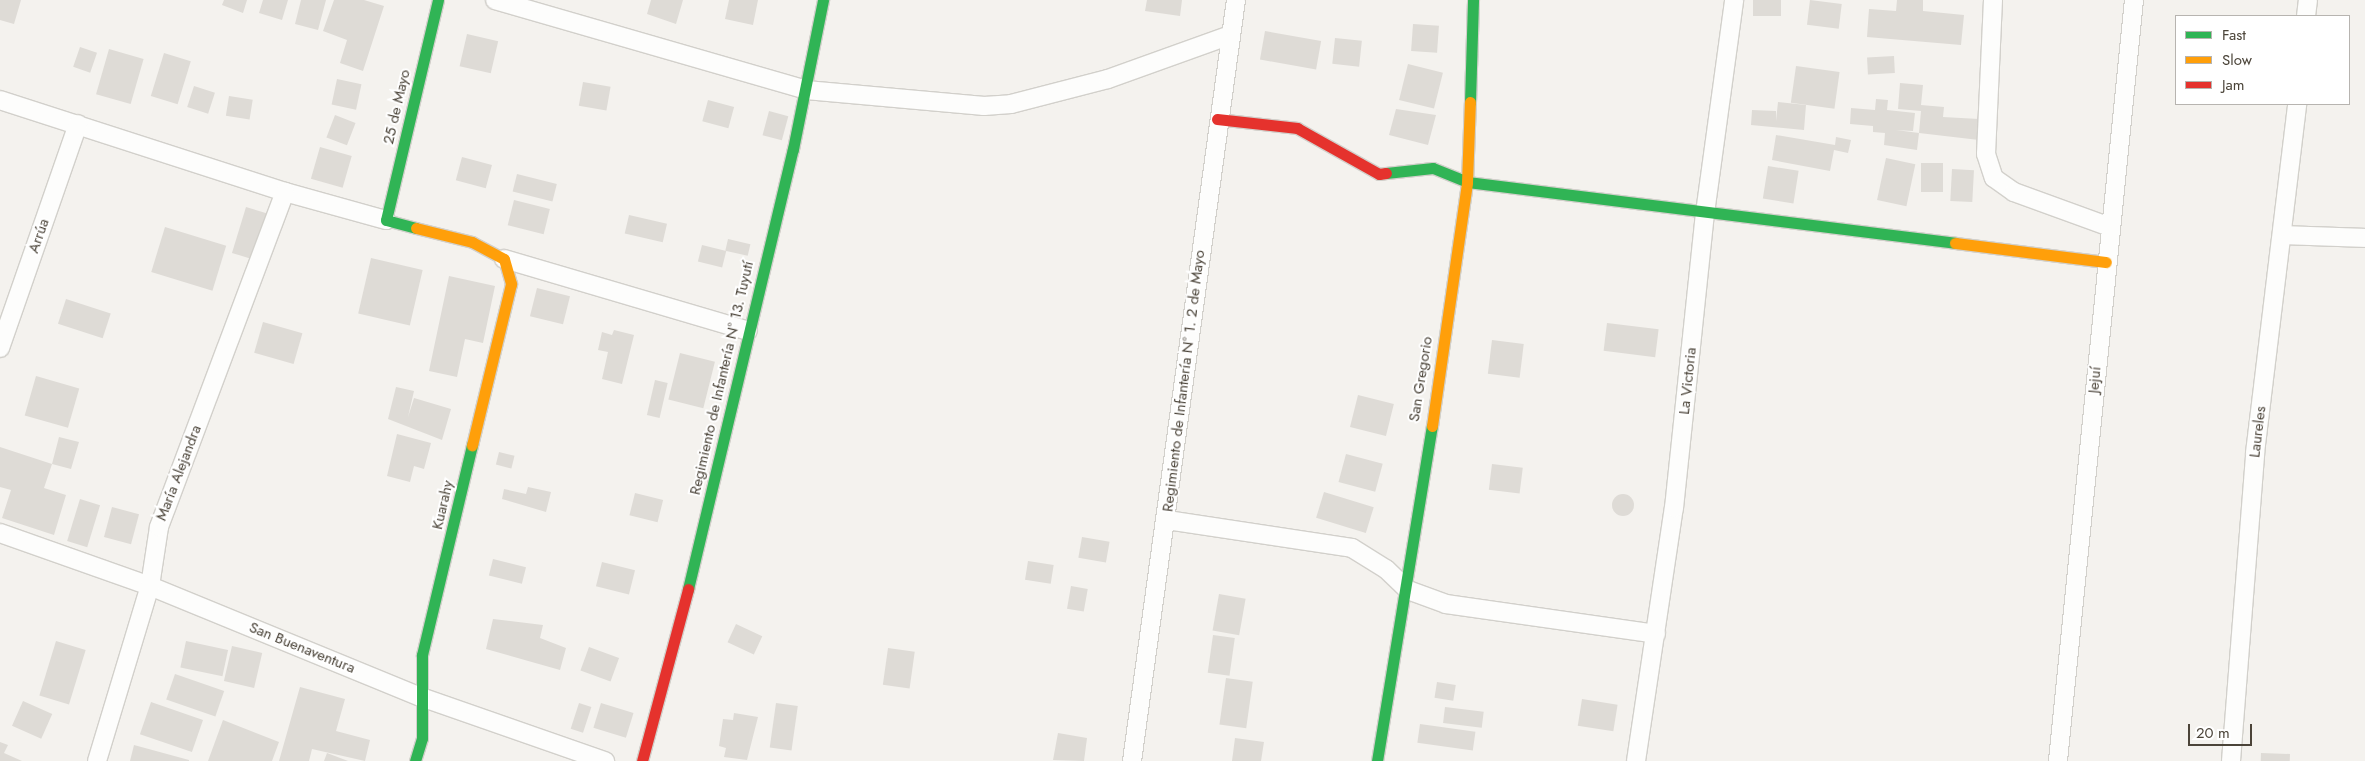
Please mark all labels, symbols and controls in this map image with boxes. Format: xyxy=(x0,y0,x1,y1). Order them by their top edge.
legend xyxy=(2175,15,2350,105)
text: Fast xyxy=(2222,24,2246,46)
text: Slow xyxy=(2222,49,2252,71)
street label: 25 de Mayo xyxy=(380,68,414,146)
text: Jam xyxy=(2222,74,2245,96)
street label: Arrúa xyxy=(25,216,53,256)
street label: Regimiento de Infantería N° 1. 2 de Mayo xyxy=(1159,249,1209,513)
street label: Regimiento de Infantería N° 13. Tuyutí xyxy=(686,259,758,497)
street label: San Gregorio xyxy=(1405,335,1437,423)
street label: La Victoria xyxy=(1676,347,1700,415)
street label: Jejuí xyxy=(2085,366,2105,394)
street label: Laureles xyxy=(2246,405,2270,459)
street label: María Alejandra xyxy=(153,423,205,523)
street label: Kuarahy xyxy=(429,479,457,531)
street label: San Buenaventura xyxy=(246,619,358,677)
scale bar xyxy=(2190,714,2254,746)
text: 20 m xyxy=(2196,722,2230,744)

